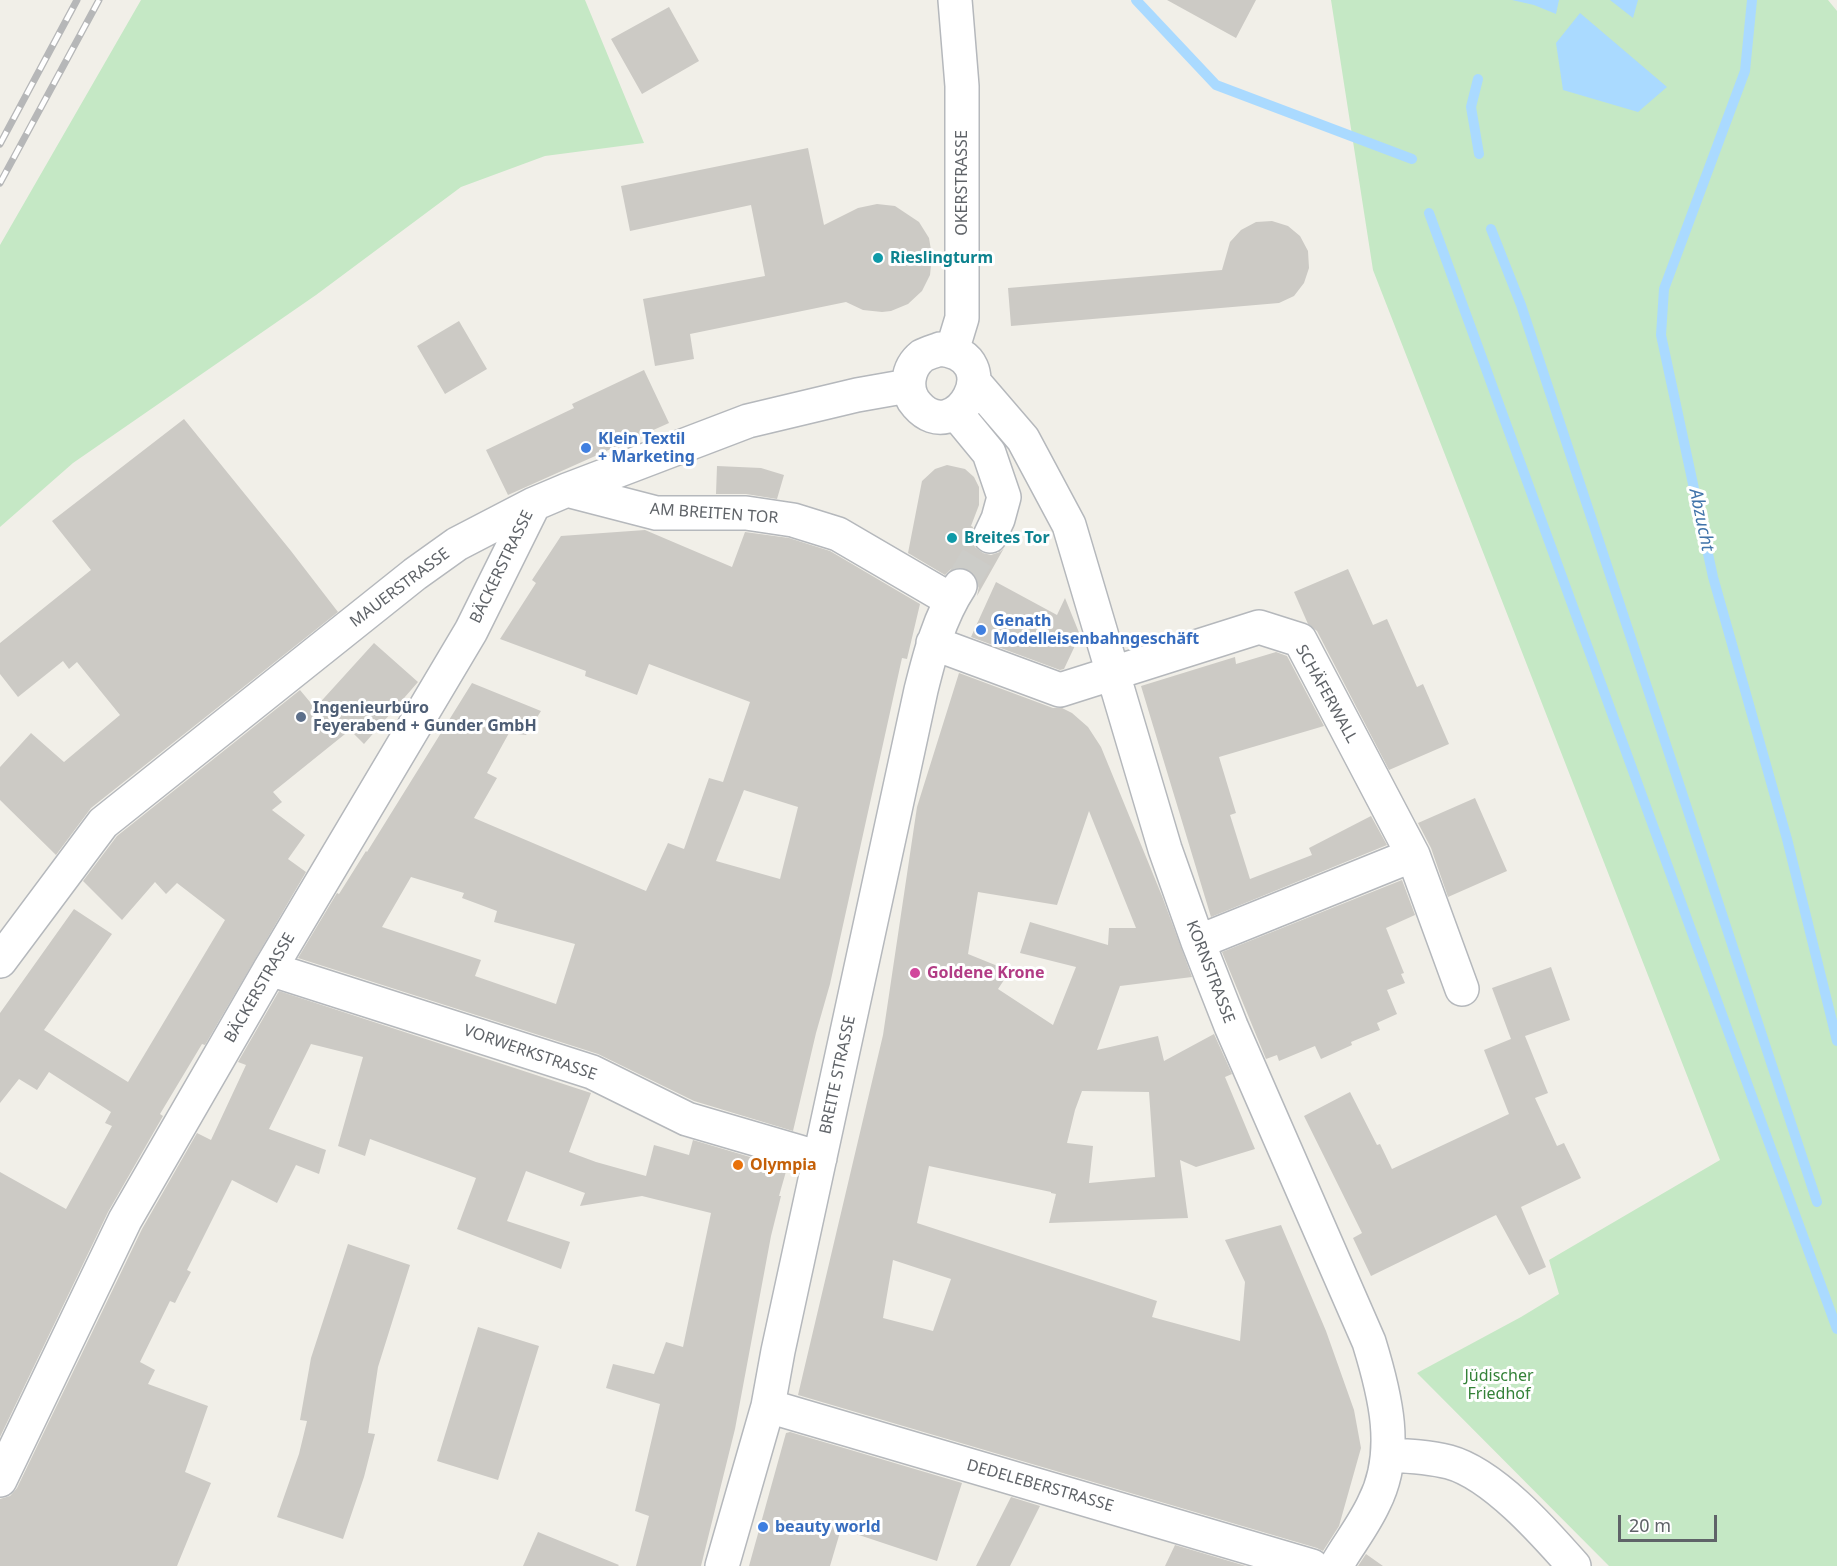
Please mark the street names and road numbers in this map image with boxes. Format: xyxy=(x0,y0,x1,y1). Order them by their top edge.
street label: OKERSTRASSE xyxy=(952,130,972,236)
street label: AM BREITEN TOR xyxy=(649,500,779,528)
street label: BÄCKERSTRASSE xyxy=(466,507,538,627)
street label: MAUERSTRASSE xyxy=(346,544,454,632)
street label: SCHÄFERWALL xyxy=(1291,642,1361,746)
street label: KORNSTRASSE xyxy=(1182,918,1238,1026)
street label: BÄCKERSTRASSE xyxy=(221,930,299,1046)
street label: BREITE STRASSE xyxy=(816,1014,860,1136)
street label: VORWERKSTRASSE xyxy=(461,1021,599,1085)
street label: DEDELEBERSTRASSE xyxy=(964,1456,1116,1516)

